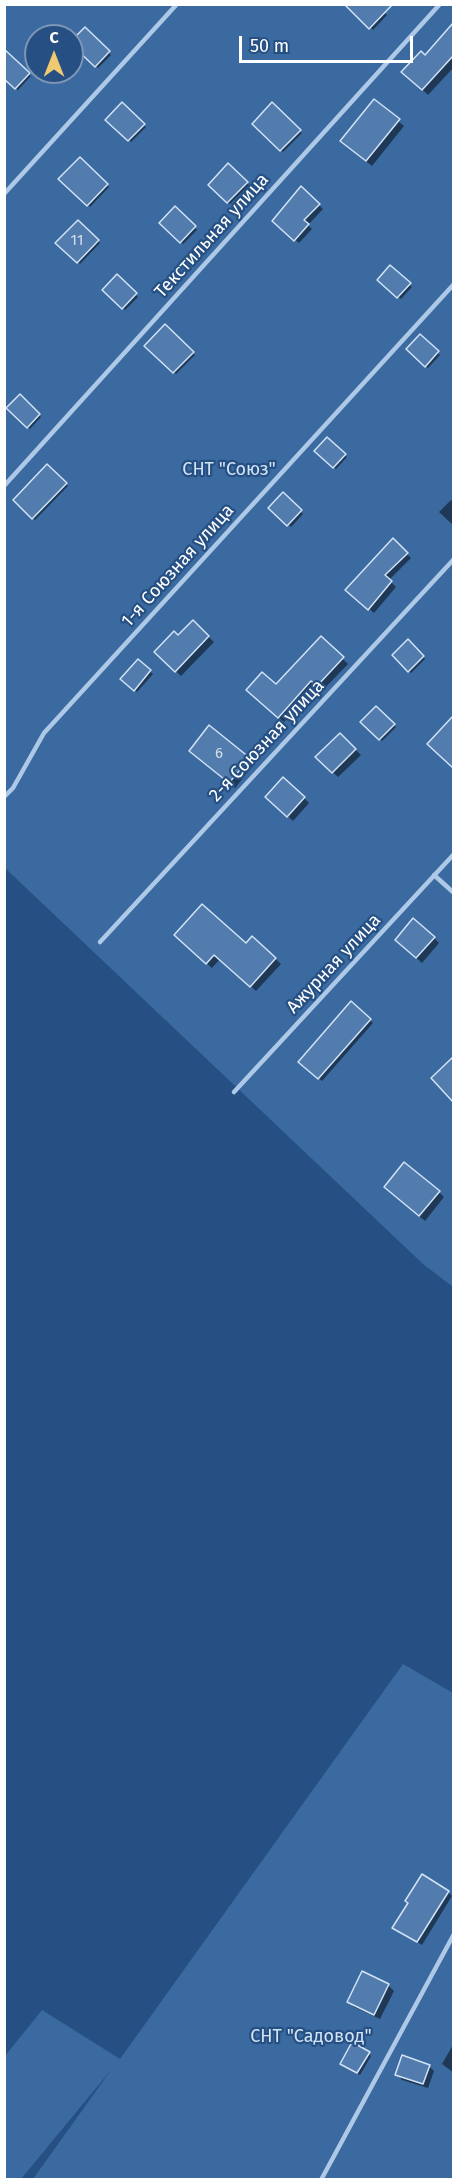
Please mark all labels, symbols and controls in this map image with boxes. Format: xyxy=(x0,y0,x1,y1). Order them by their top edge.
north arrow xyxy=(24,24,84,84)
scale bar xyxy=(242,24,416,62)
text: С xyxy=(49,28,59,47)
text: 50 m xyxy=(250,35,289,57)
street label: Текстильная улица xyxy=(151,169,273,303)
house number: 11 xyxy=(71,232,83,250)
park label: СНТ "Союз" xyxy=(182,459,276,481)
street label: 1-я Союзная улица xyxy=(117,500,239,632)
street label: 2-я Союзная улица xyxy=(205,676,329,806)
house number: 6 xyxy=(215,745,223,763)
street label: Ажурная улица xyxy=(282,910,386,1018)
park label: СНТ "Садовод" xyxy=(250,2026,372,2048)

